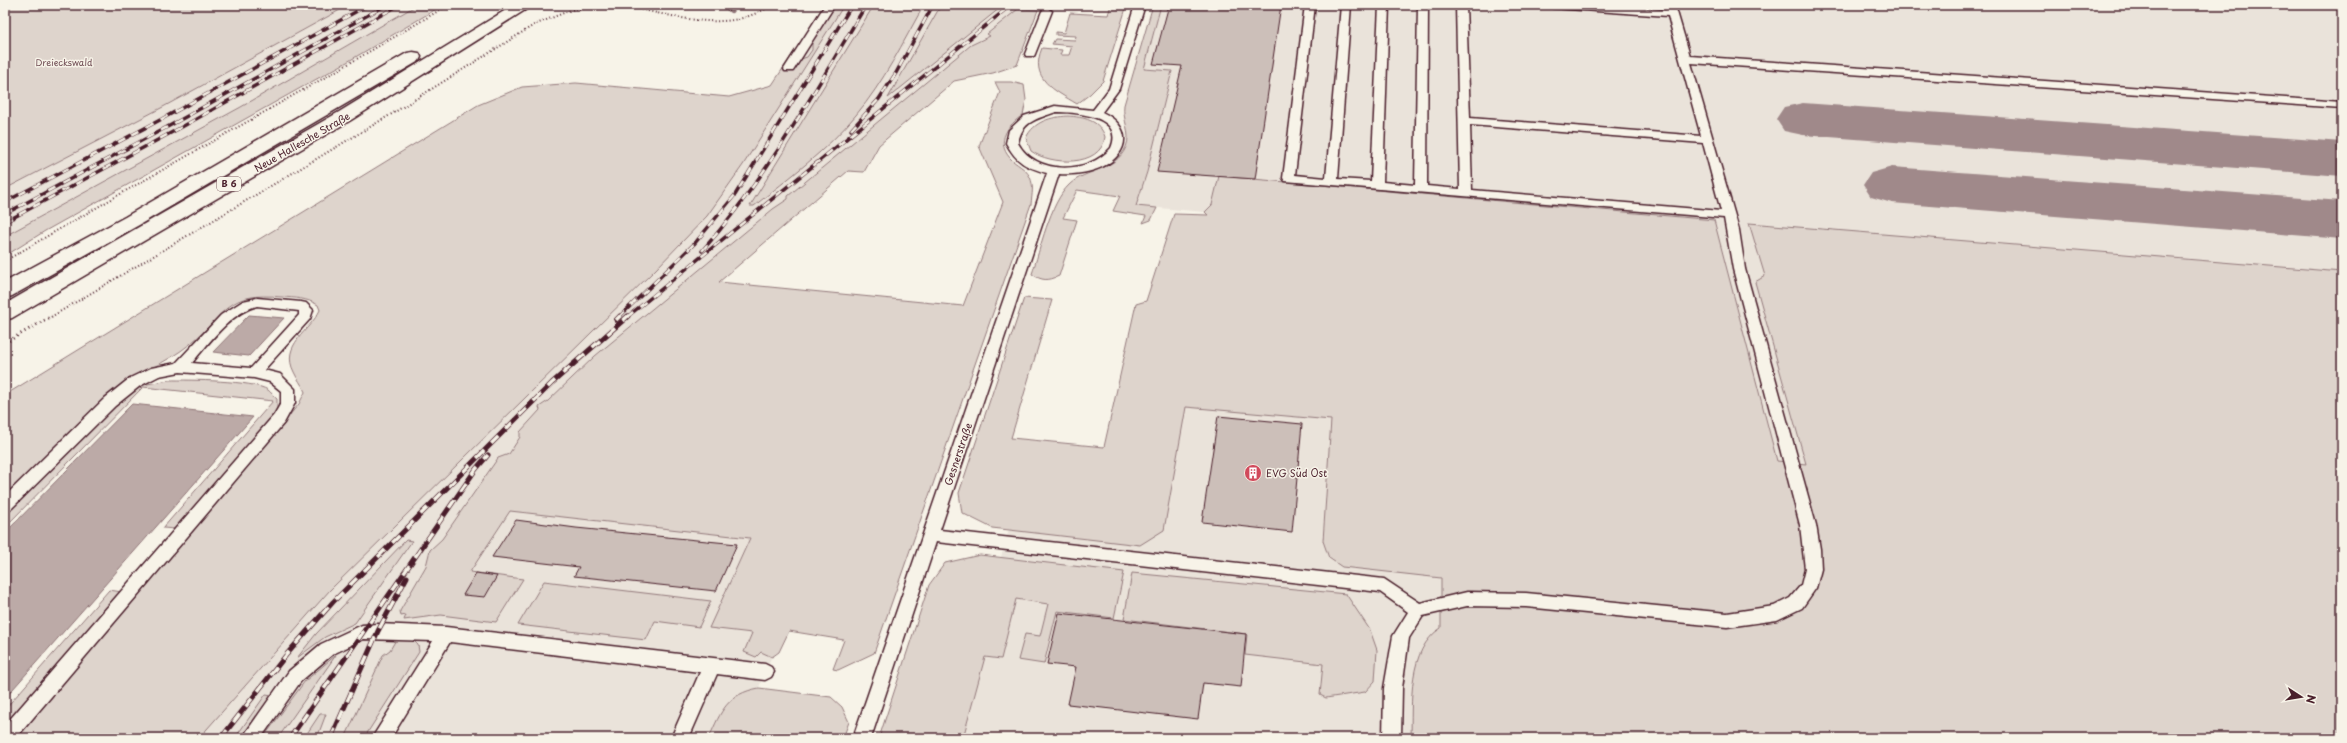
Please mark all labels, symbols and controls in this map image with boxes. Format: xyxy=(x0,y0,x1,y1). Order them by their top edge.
park label: Dreieckswald xyxy=(35,55,93,69)
street label: Neue Hallesche Straße xyxy=(251,108,352,175)
road number: B 6 xyxy=(217,177,241,191)
street label: Gesnerstraße xyxy=(940,421,975,487)
building icon: EVG Süd Ost xyxy=(1243,463,1263,483)
place label: EVG Süd Ost xyxy=(1266,465,1327,480)
north arrow xyxy=(2281,677,2321,717)
text: N xyxy=(2302,693,2320,705)

